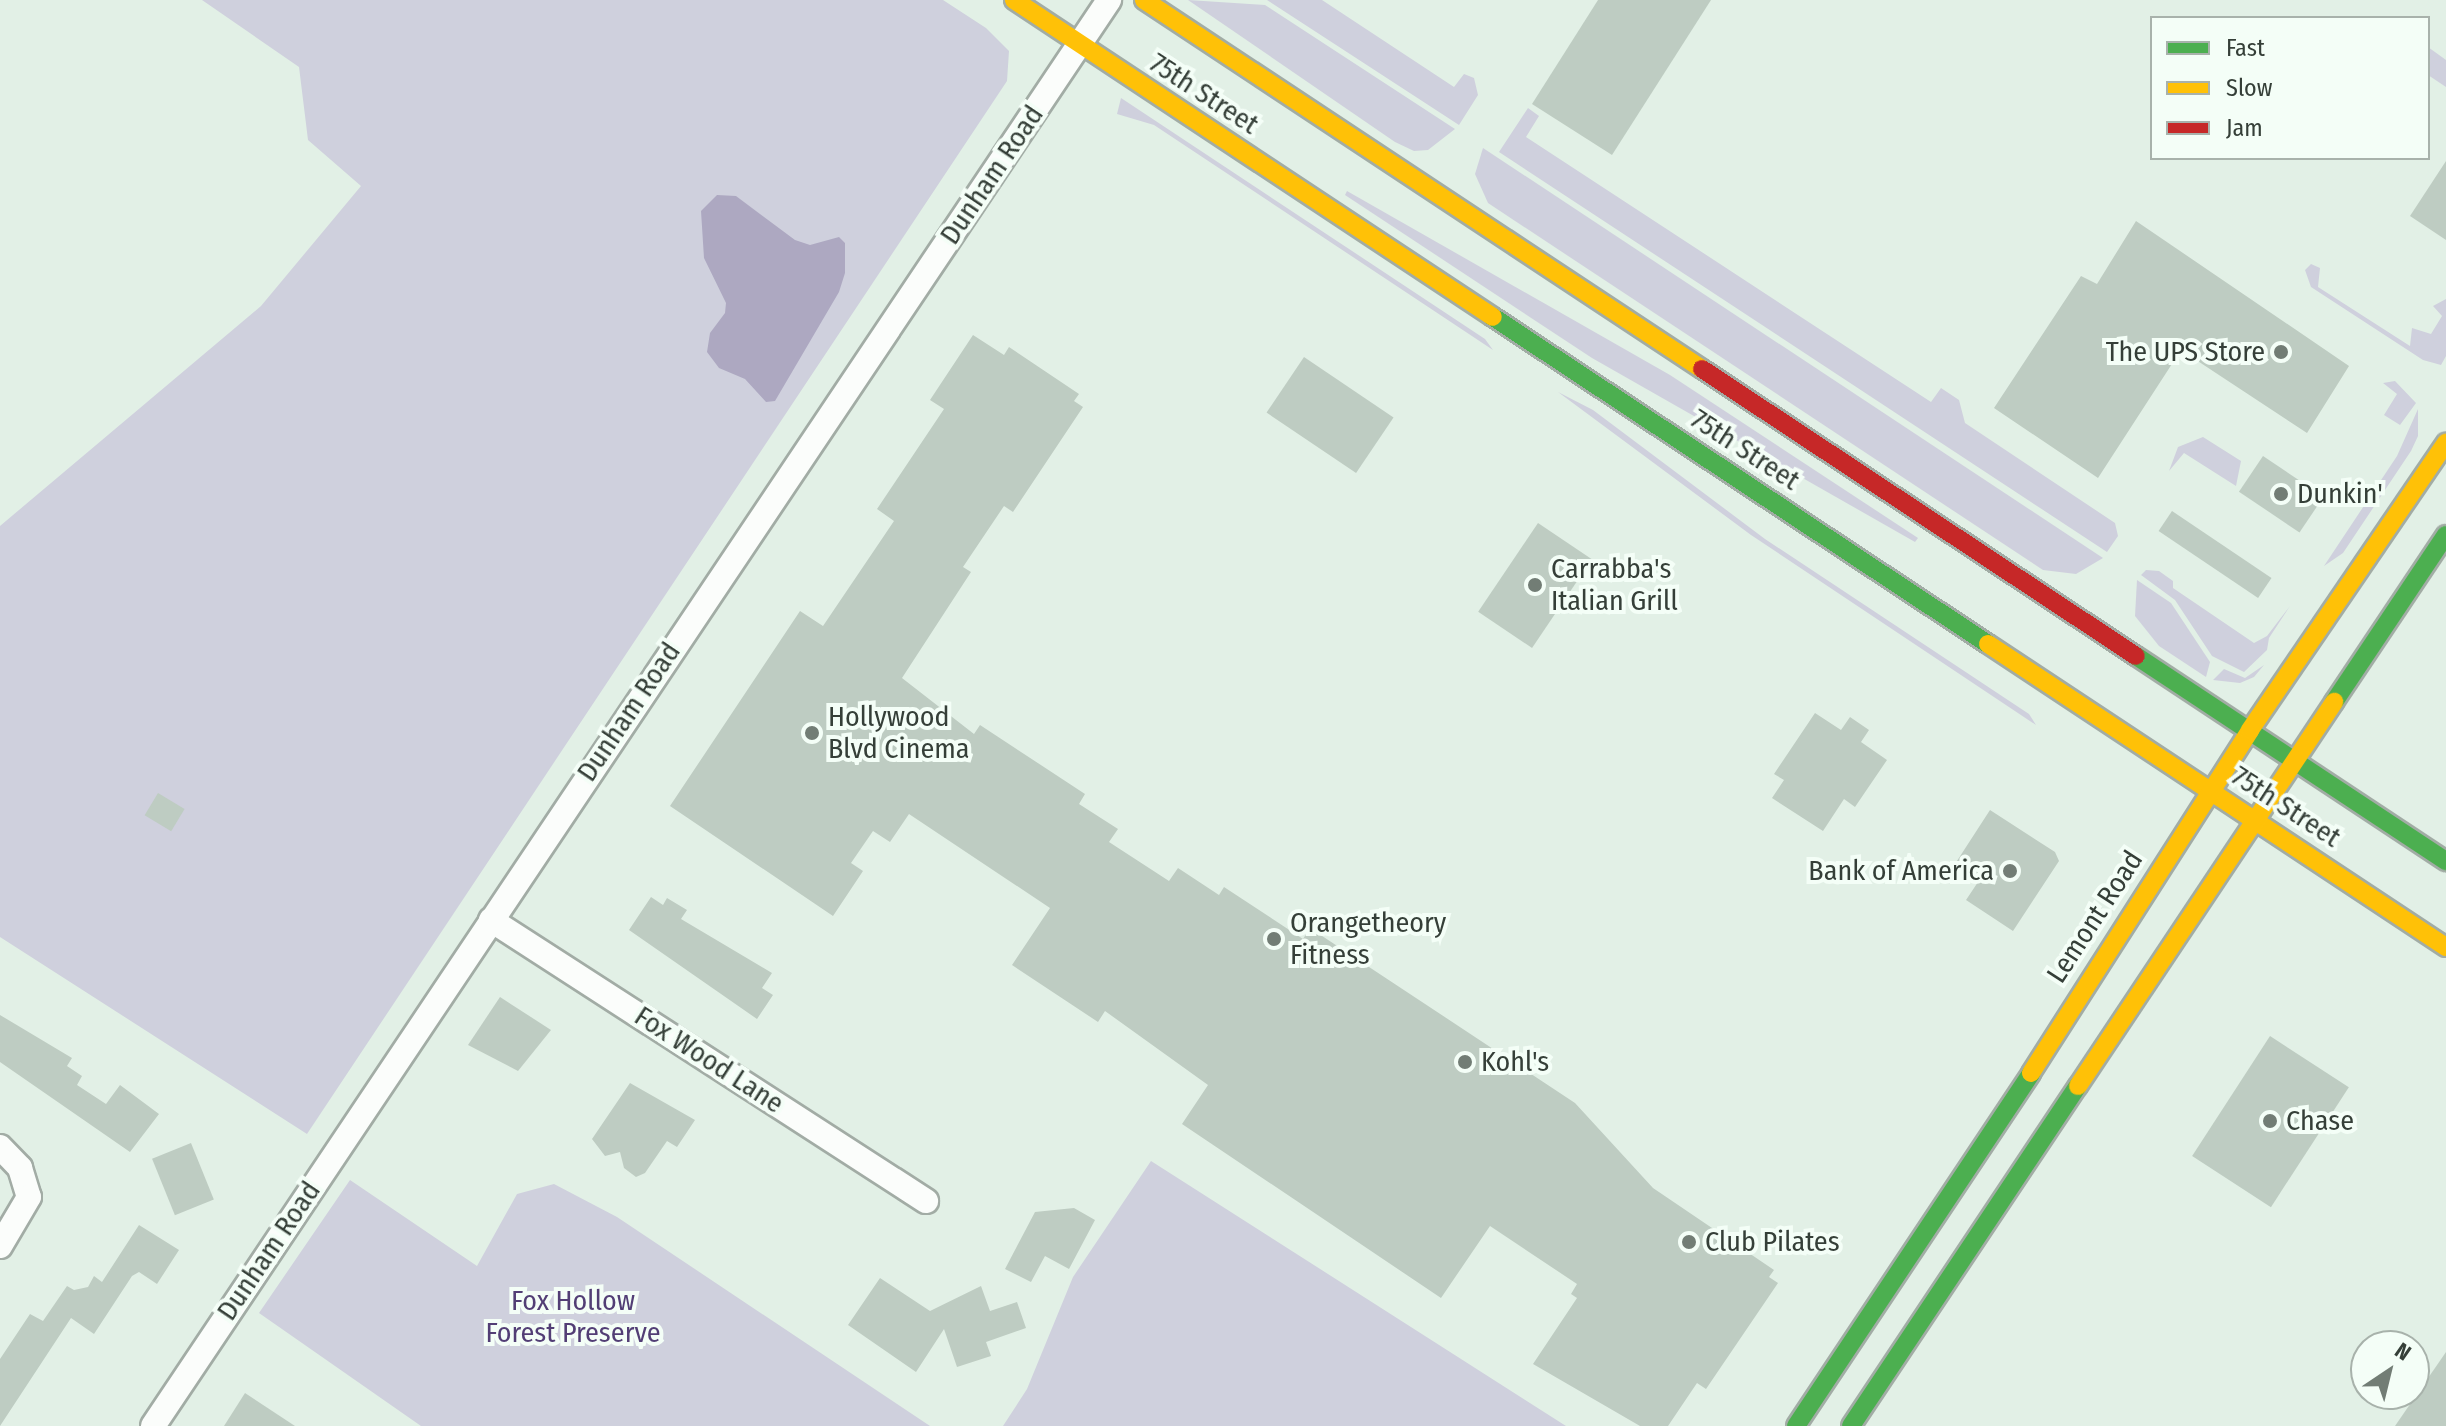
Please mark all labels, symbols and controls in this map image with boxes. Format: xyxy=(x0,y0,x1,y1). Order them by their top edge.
legend xyxy=(2150,16,2430,160)
text: Fast xyxy=(2226,34,2265,62)
street label: 75th Street xyxy=(1143,46,1265,142)
text: Slow xyxy=(2226,74,2272,102)
street label: Dunham Road xyxy=(933,99,1051,251)
text: Jam xyxy=(2226,114,2263,142)
place label: The UPS Store xyxy=(2106,335,2265,369)
marker: The UPS Store xyxy=(2272,343,2290,361)
street label: 75th Street xyxy=(1684,402,1806,498)
place label: Dunkin' xyxy=(2297,477,2383,511)
marker: Dunkin' xyxy=(2272,485,2290,503)
place label: Carrabba's Italian Grill xyxy=(1551,552,1678,618)
marker: Carrabba's Italian Grill xyxy=(1526,576,1544,594)
street label: Dunham Road xyxy=(570,636,688,788)
place label: Hollywood Blvd Cinema xyxy=(828,700,969,766)
marker: Hollywood Blvd Cinema xyxy=(803,724,821,742)
street label: 75th Street xyxy=(2225,759,2347,855)
street label: Lemont Road xyxy=(2040,845,2150,989)
place label: Bank of America xyxy=(1808,854,1994,888)
marker: Bank of America xyxy=(2001,862,2019,880)
place label: Orangetheory Fitness xyxy=(1290,906,1446,972)
marker: Orangetheory Fitness xyxy=(1265,930,1283,948)
street label: Fox Wood Lane xyxy=(628,999,790,1121)
place label: Kohl's xyxy=(1481,1045,1549,1079)
marker: Kohl's xyxy=(1456,1053,1474,1071)
place label: Chase xyxy=(2286,1104,2354,1138)
marker: Chase xyxy=(2261,1112,2279,1130)
street label: Dunham Road xyxy=(210,1175,328,1327)
place label: Club Pilates xyxy=(1705,1225,1840,1259)
marker: Club Pilates xyxy=(1680,1233,1698,1251)
park label: Fox Hollow Forest Preserve xyxy=(485,1284,661,1350)
north arrow xyxy=(2350,1330,2430,1410)
text: N xyxy=(2390,1337,2416,1366)

